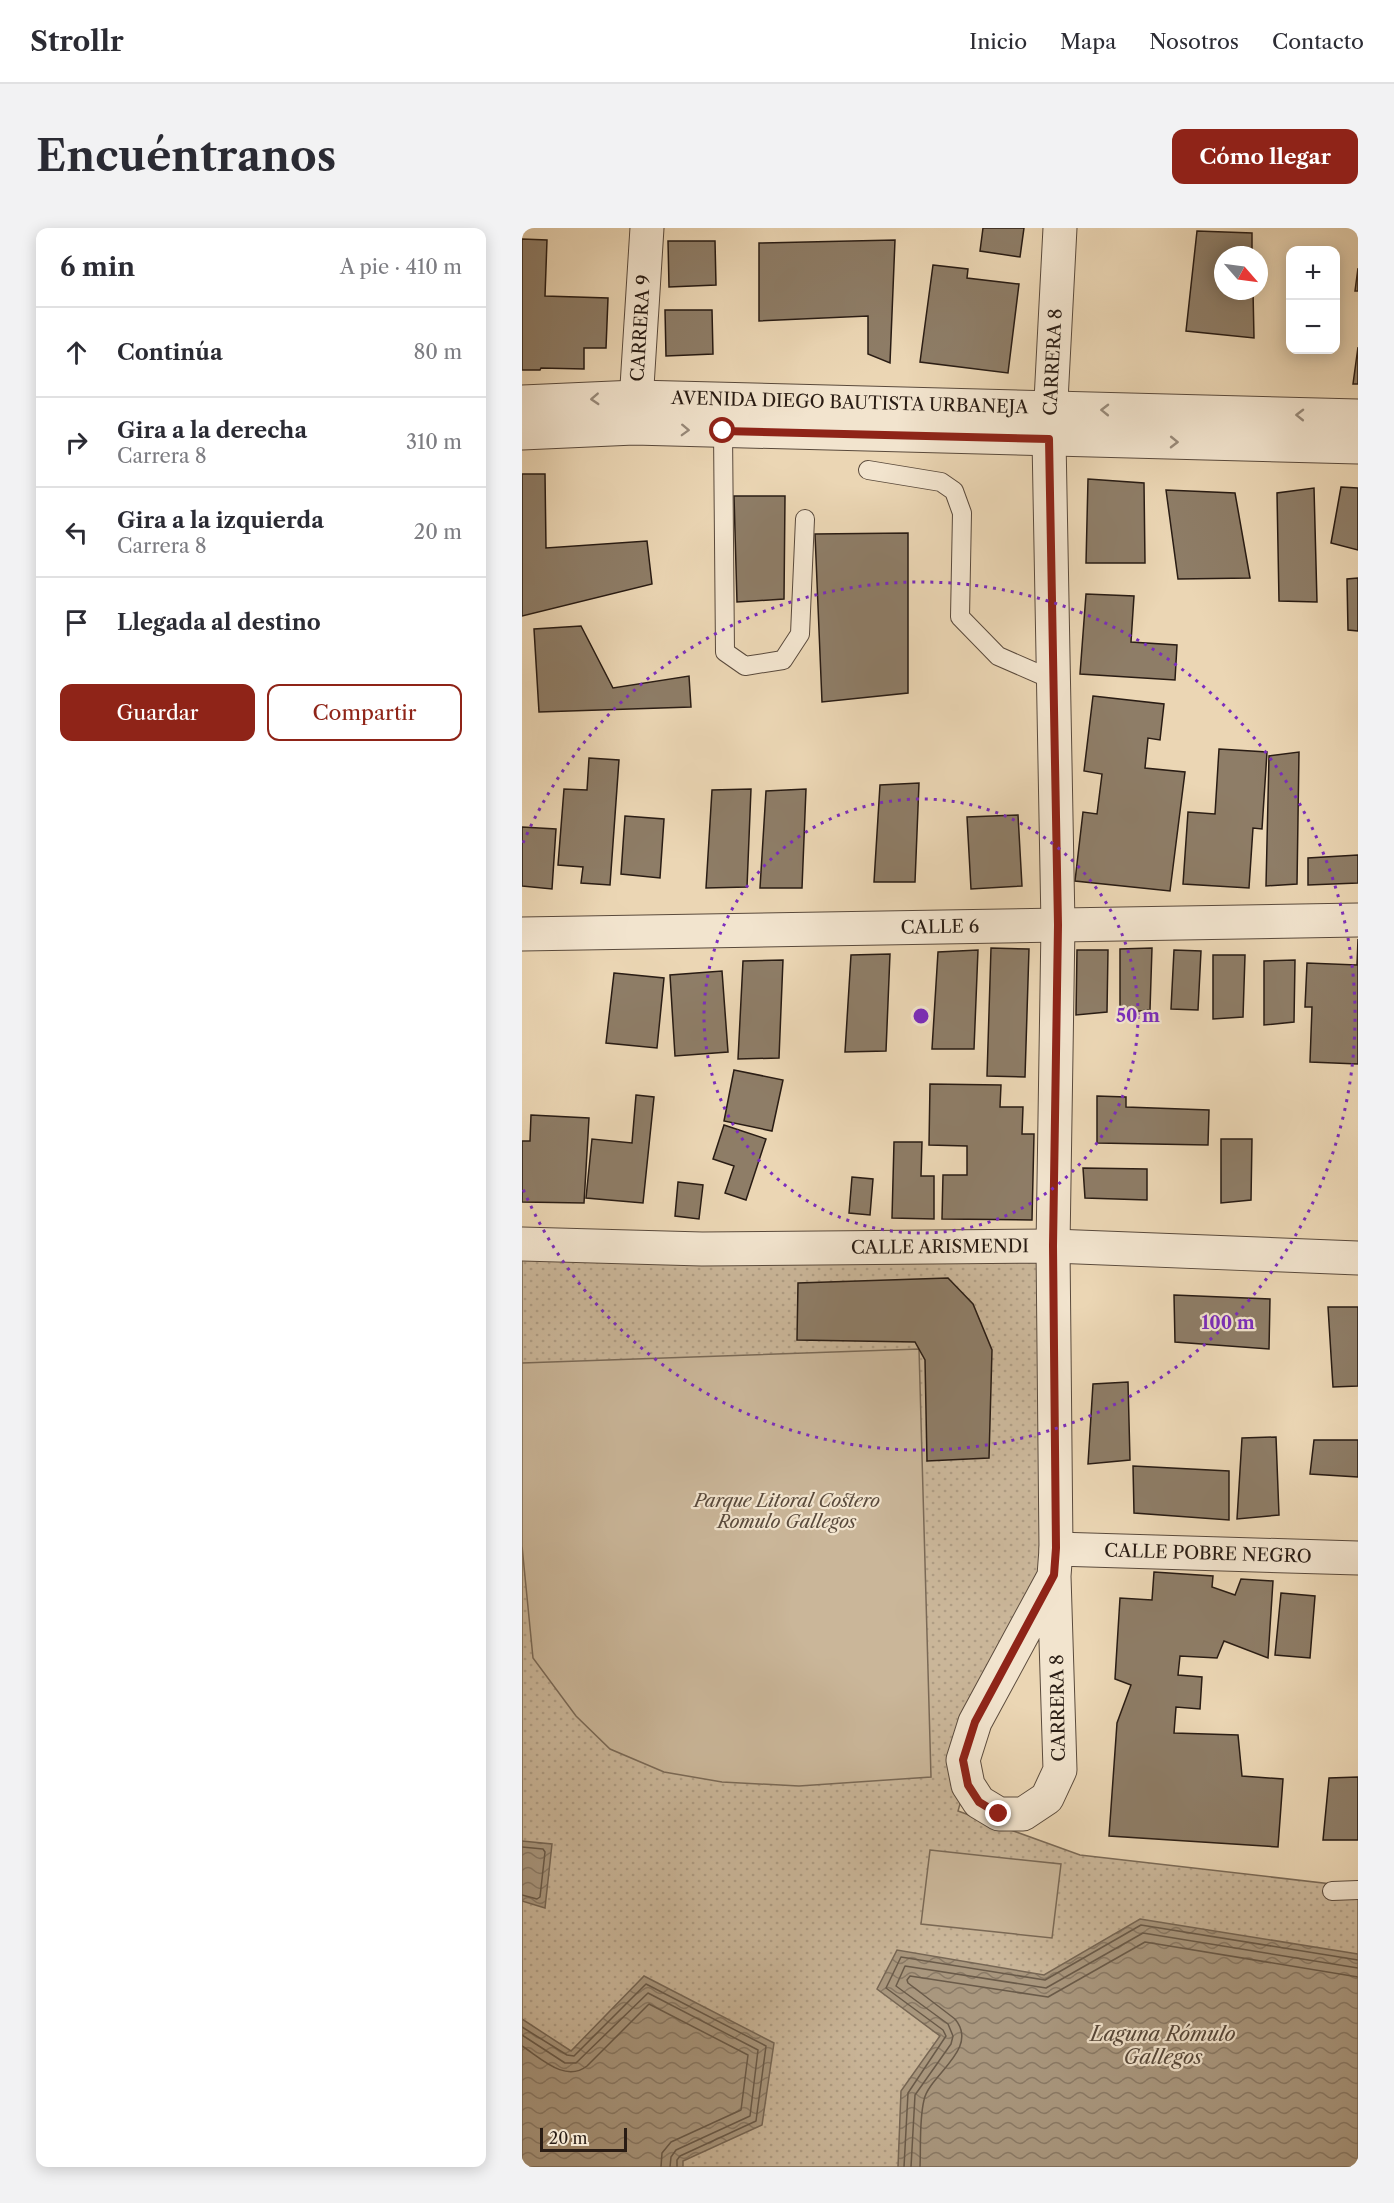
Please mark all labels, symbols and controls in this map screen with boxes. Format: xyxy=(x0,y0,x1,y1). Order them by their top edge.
text: Strollr xyxy=(30,24,124,58)
text: Inicio xyxy=(969,29,1027,54)
text: Mapa xyxy=(1060,29,1116,54)
text: Nosotros xyxy=(1149,29,1239,54)
text: Contacto xyxy=(1272,29,1364,54)
button: Cómo llegar xyxy=(1172,129,1358,184)
text: Encuéntranos xyxy=(36,130,336,182)
north arrow xyxy=(1214,246,1268,300)
map controls xyxy=(1286,246,1340,354)
button: + xyxy=(1286,246,1340,300)
text: 6 min xyxy=(60,251,135,283)
text: A pie · 410 m xyxy=(340,255,462,279)
street label: CARRERA 9 xyxy=(626,274,655,382)
button: − xyxy=(1286,300,1340,354)
street label: CARRERA 8 xyxy=(1039,308,1067,416)
icon: ahead xyxy=(60,336,93,369)
text: Continúa xyxy=(117,339,223,366)
text: 80 m xyxy=(414,340,462,364)
street label: AVENIDA DIEGO BAUTISTA URBANEJA xyxy=(670,387,1029,418)
one-way arrow xyxy=(590,392,599,405)
one-way arrow xyxy=(1100,404,1109,416)
one-way arrow xyxy=(1295,408,1304,421)
text: Gira a la derecha xyxy=(117,417,307,444)
route start xyxy=(709,417,735,443)
one-way arrow xyxy=(681,424,690,436)
icon: right xyxy=(60,426,93,459)
text: 310 m xyxy=(406,430,462,454)
one-way arrow xyxy=(1170,436,1179,448)
text: Carrera 8 xyxy=(117,444,207,468)
text: Gira a la izquierda xyxy=(117,507,324,534)
icon: left xyxy=(60,516,93,549)
text: 20 m xyxy=(414,520,462,544)
text: Carrera 8 xyxy=(117,534,207,558)
icon: arrive xyxy=(60,606,93,639)
text: Llegada al destino xyxy=(117,609,321,636)
button: Guardar xyxy=(60,684,255,741)
button: Compartir xyxy=(267,684,462,741)
street label: CALLE 6 xyxy=(900,915,979,939)
text: 50 m xyxy=(1116,1005,1160,1027)
centre of rings xyxy=(911,1006,931,1026)
street label: CALLE ARISMENDI xyxy=(851,1235,1029,1259)
text: 100 m xyxy=(1201,1312,1255,1334)
park label: Parque Litoral Costero Romulo Gallegos xyxy=(692,1490,880,1533)
street label: CALLE POBRE NEGRO xyxy=(1104,1539,1312,1568)
street label: CARRERA 8 xyxy=(1046,1654,1070,1762)
route end xyxy=(985,1800,1011,1826)
water label: Laguna Rómulo Gallegos xyxy=(1088,2022,1236,2069)
scale bar xyxy=(540,2125,627,2152)
text: 20 m xyxy=(549,2128,588,2148)

